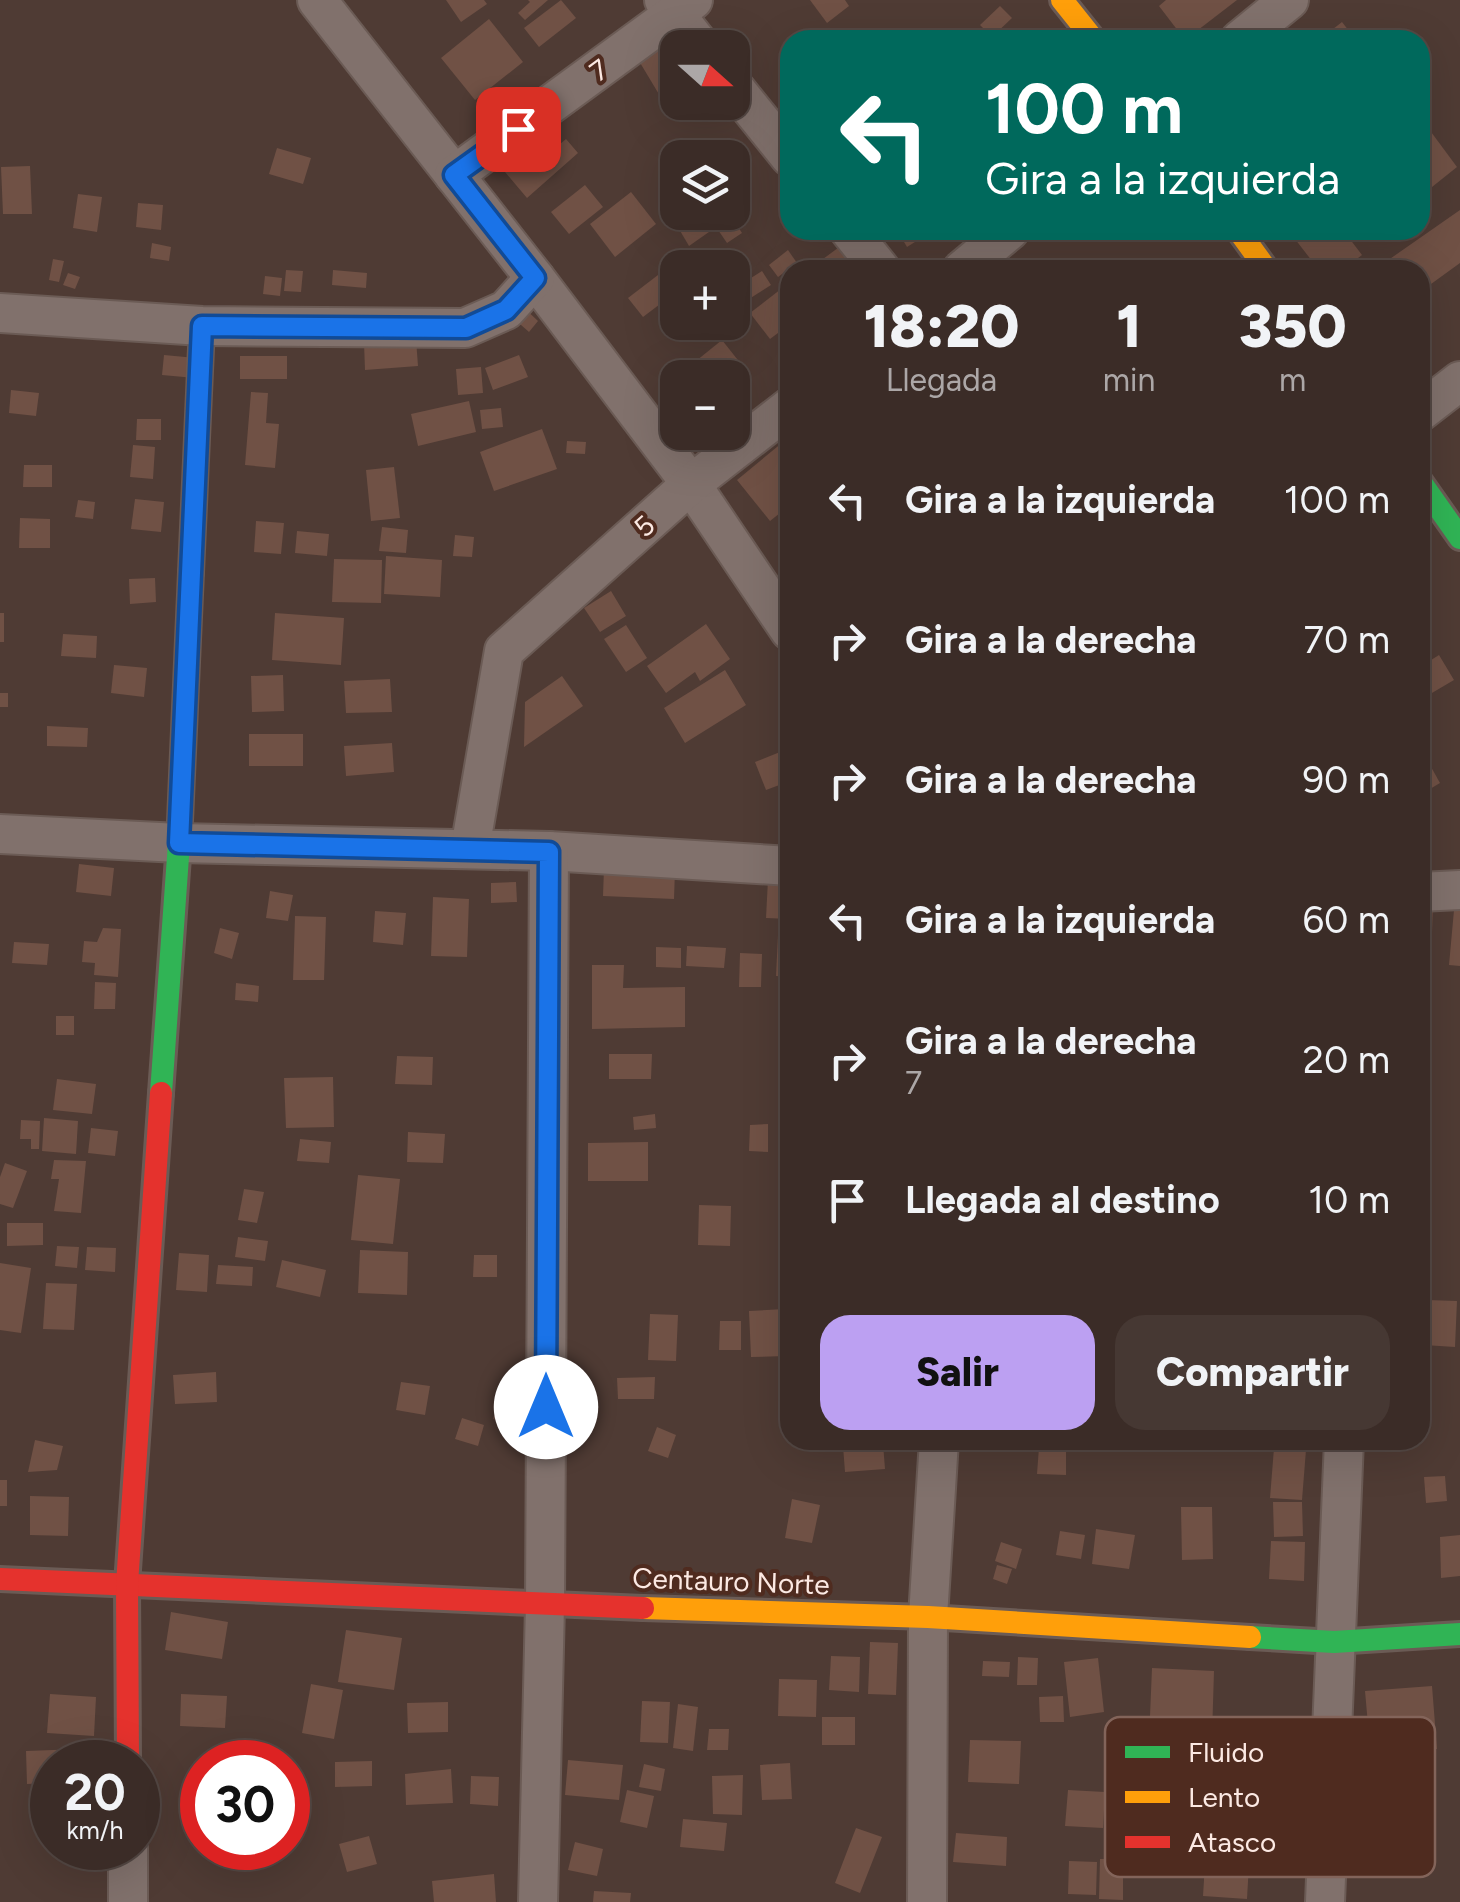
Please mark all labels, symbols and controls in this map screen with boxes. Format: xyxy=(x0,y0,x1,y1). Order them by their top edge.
north arrow xyxy=(660,30,750,120)
map controls xyxy=(660,30,750,450)
street label: 7 xyxy=(583,52,615,88)
text: 100 m xyxy=(985,66,1183,151)
icon: left xyxy=(820,70,950,200)
pin xyxy=(476,87,561,172)
icon: arrive xyxy=(491,102,546,157)
button: layers xyxy=(660,140,750,230)
text: Gira a la izquierda xyxy=(985,151,1340,205)
button: + xyxy=(660,250,750,340)
text: 18:20 xyxy=(863,290,1019,362)
text: 1 xyxy=(1116,290,1142,362)
text: 350 xyxy=(1239,290,1347,362)
button: − xyxy=(660,360,750,450)
text: Llegada xyxy=(886,361,997,399)
text: min xyxy=(1103,361,1155,399)
text: m xyxy=(1279,361,1306,399)
icon: left xyxy=(820,473,875,528)
text: Gira a la izquierda xyxy=(905,477,1215,523)
text: 100 m xyxy=(1284,477,1390,523)
street label: 5 xyxy=(627,508,661,544)
icon: right xyxy=(820,613,875,668)
text: Gira a la derecha xyxy=(905,617,1197,663)
text: 70 m xyxy=(1304,617,1390,663)
icon: right xyxy=(820,753,875,808)
text: Gira a la derecha xyxy=(905,757,1197,803)
text: 90 m xyxy=(1302,757,1390,803)
icon: left xyxy=(820,893,875,948)
text: Gira a la izquierda xyxy=(905,897,1215,943)
text: 60 m xyxy=(1302,897,1390,943)
text: Gira a la derecha xyxy=(905,1018,1197,1064)
icon: right xyxy=(820,1033,875,1088)
text: 20 m xyxy=(1303,1037,1390,1083)
text: 7 xyxy=(905,1064,922,1102)
icon: arrive xyxy=(820,1173,875,1228)
text: Llegada al destino xyxy=(905,1177,1220,1223)
text: 10 m xyxy=(1308,1177,1390,1223)
button: Salir xyxy=(820,1315,1095,1430)
button: Compartir xyxy=(1115,1315,1390,1430)
position arrow xyxy=(494,1355,598,1459)
street label: Centauro Norte xyxy=(632,1561,830,1601)
legend xyxy=(1105,1717,1435,1877)
text: Fluido xyxy=(1188,1735,1264,1769)
speed limit sign: 30 xyxy=(180,1740,310,1870)
text: 20 xyxy=(64,1762,126,1823)
text: Lento xyxy=(1188,1780,1260,1814)
text: km/h xyxy=(66,1815,124,1845)
text: Atasco xyxy=(1188,1825,1276,1859)

